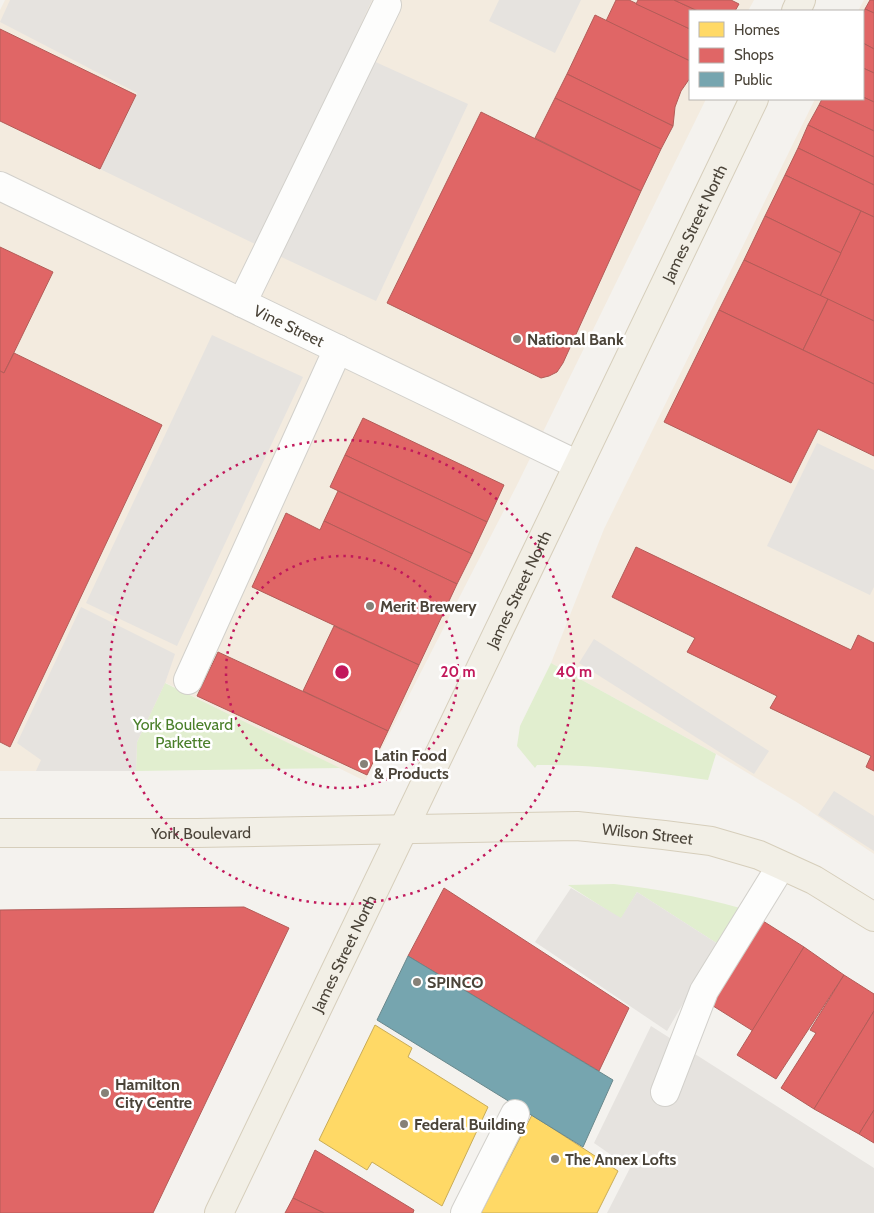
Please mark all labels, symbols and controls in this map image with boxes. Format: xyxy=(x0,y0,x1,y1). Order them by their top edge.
legend xyxy=(689,10,864,100)
text: Homes xyxy=(734,21,780,39)
text: Shops xyxy=(734,46,774,64)
text: Public xyxy=(734,71,772,89)
street label: James Street North xyxy=(658,161,731,286)
street label: Vine Street xyxy=(251,301,328,351)
place label: National Bank xyxy=(527,330,624,349)
marker: National Bank xyxy=(511,333,523,345)
street label: James Street North xyxy=(482,527,555,652)
place label: Merit Brewery xyxy=(380,597,477,616)
marker: Merit Brewery xyxy=(364,600,376,612)
centre of rings xyxy=(333,663,351,681)
text: 20 m xyxy=(441,663,475,681)
text: 40 m xyxy=(556,663,592,681)
park label: York Boulevard Parkette xyxy=(132,715,233,752)
place label: Latin Food & Products xyxy=(374,746,449,783)
marker: Latin Food & Products xyxy=(358,758,370,770)
street label: Wilson Street xyxy=(601,819,695,848)
street label: York Boulevard xyxy=(150,823,251,843)
street label: James Street North xyxy=(307,892,380,1016)
place label: SPINCO xyxy=(427,973,483,992)
marker: SPINCO xyxy=(411,976,423,988)
place label: Hamilton City Centre xyxy=(115,1075,192,1112)
marker: Hamilton City Centre xyxy=(99,1087,111,1099)
place label: Federal Building xyxy=(414,1115,525,1134)
marker: Federal Building xyxy=(398,1118,410,1130)
place label: The Annex Lofts xyxy=(565,1150,677,1169)
marker: The Annex Lofts xyxy=(549,1153,561,1165)

